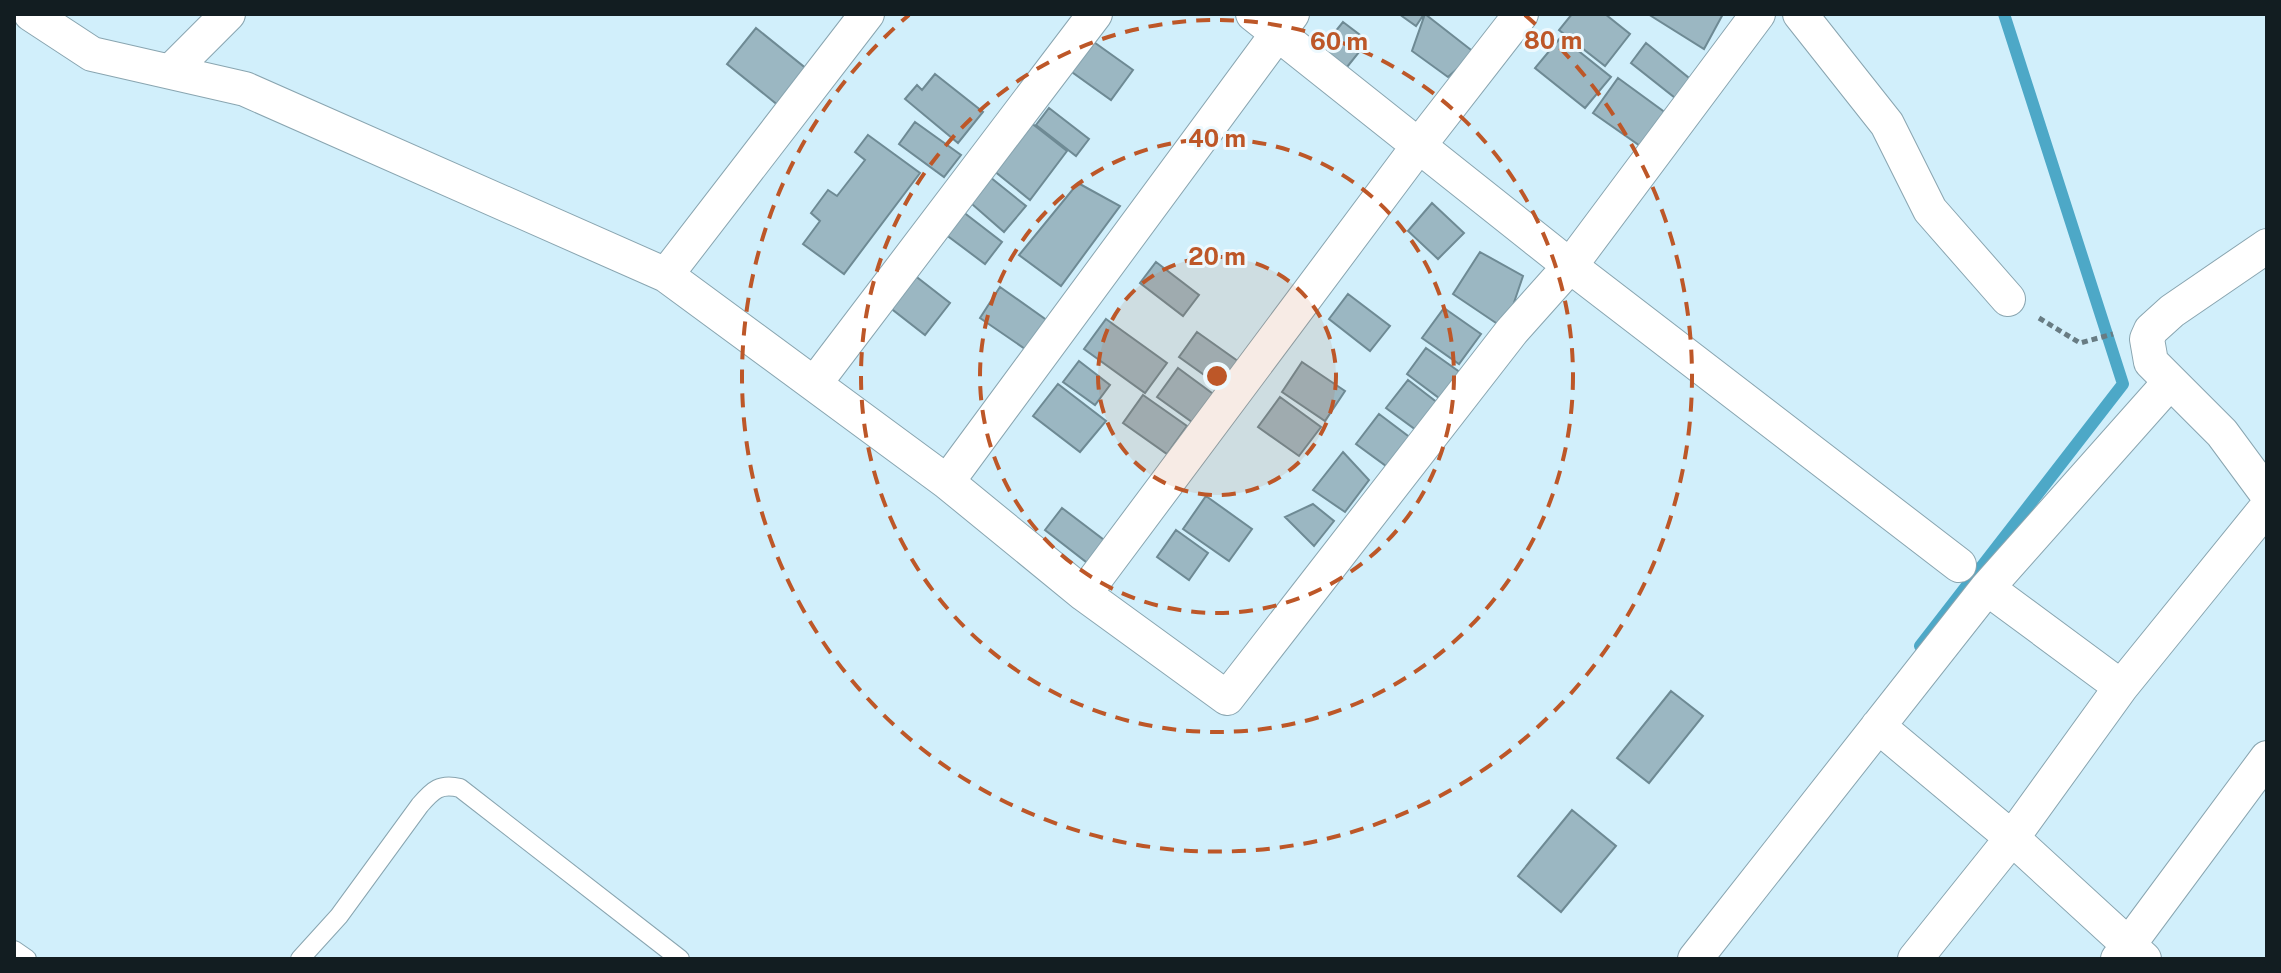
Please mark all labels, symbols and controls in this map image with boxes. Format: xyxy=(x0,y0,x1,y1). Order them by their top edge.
text: 80 m xyxy=(1524,26,1582,54)
text: 60 m xyxy=(1310,27,1368,55)
text: 40 m xyxy=(1188,124,1246,152)
text: 20 m xyxy=(1188,242,1246,270)
centre of rings xyxy=(1203,362,1231,390)

